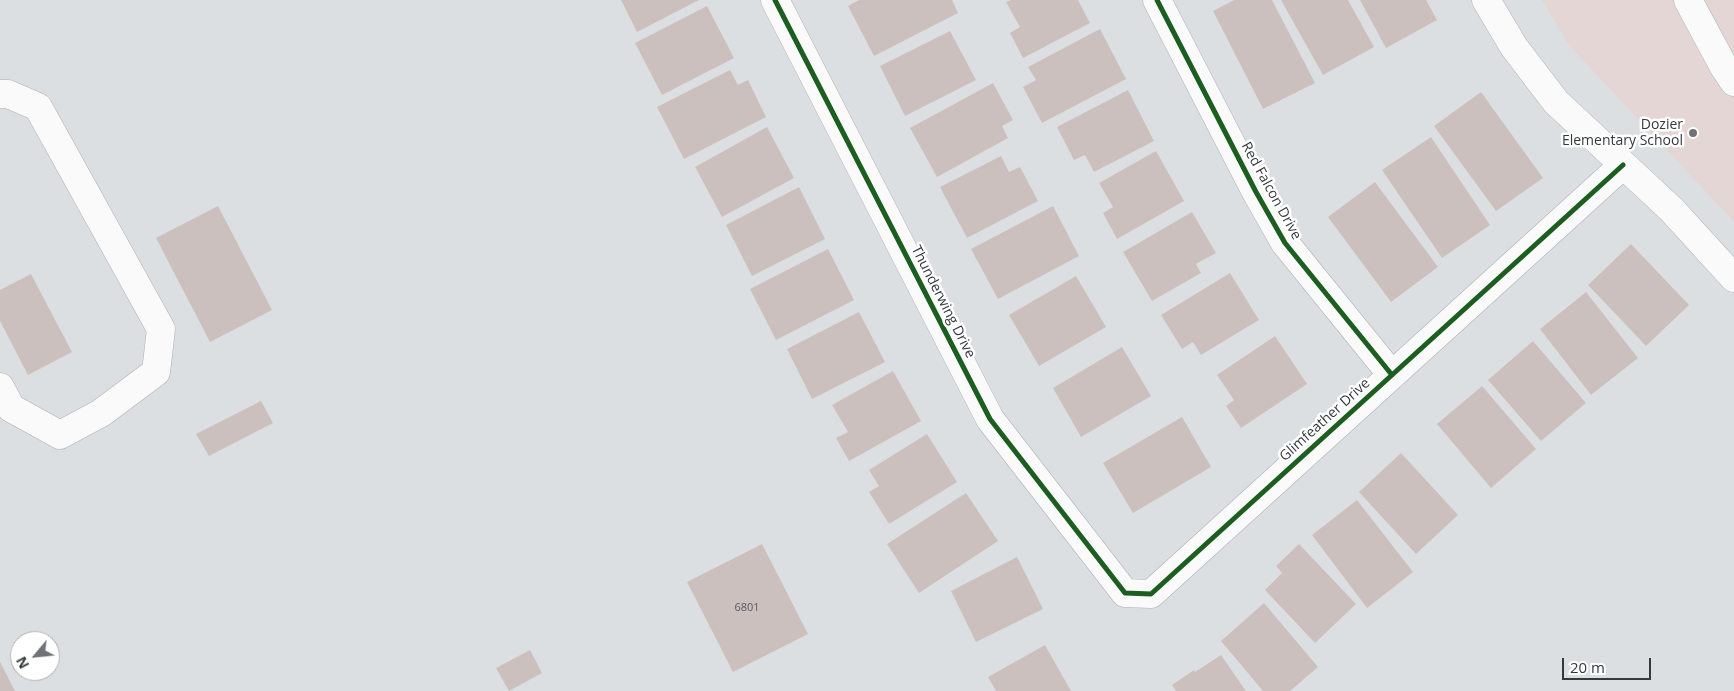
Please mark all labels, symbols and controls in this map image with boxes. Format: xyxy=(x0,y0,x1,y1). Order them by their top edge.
place label: Dozier Elementary School xyxy=(1562,117,1683,150)
marker: Dozier Elementary School xyxy=(1687,127,1699,139)
street label: Red Falcon Drive xyxy=(1237,139,1305,243)
street label: Thunderwing Drive xyxy=(907,243,979,361)
street label: Glimfeather Drive xyxy=(1276,375,1374,465)
house number: 6801 xyxy=(734,601,760,615)
north arrow xyxy=(10,631,60,681)
scale bar xyxy=(1564,648,1653,680)
text: N xyxy=(11,653,33,672)
text: 20 m xyxy=(1570,657,1605,677)

